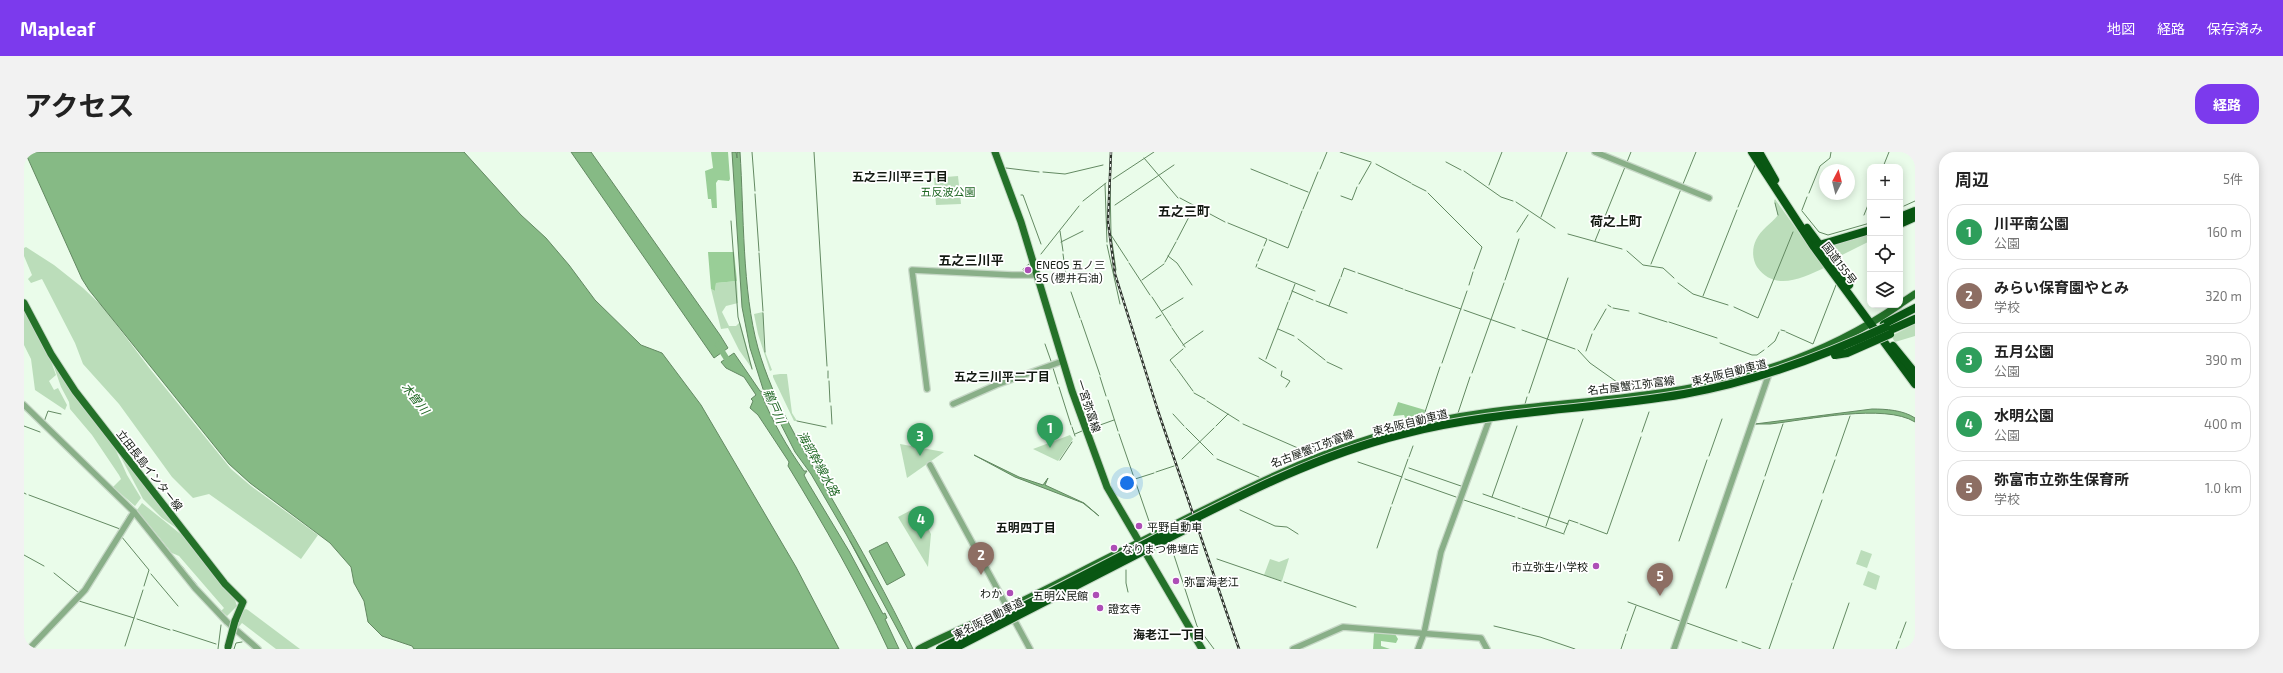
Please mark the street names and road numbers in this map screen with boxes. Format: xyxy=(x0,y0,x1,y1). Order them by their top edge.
street label: 国道155号 xyxy=(1820,239,1860,287)
street label: 東名阪自動車道 xyxy=(1690,356,1768,388)
street label: 名古屋蟹江弥富線 xyxy=(1587,373,1675,397)
street label: 一宮弥富線 xyxy=(1074,378,1104,434)
street label: 東名阪自動車道 xyxy=(1371,406,1449,438)
street label: 名古屋蟹江弥富線 xyxy=(1269,426,1355,470)
street label: 立田長島インター線 xyxy=(114,427,186,513)
street label: 東名阪自動車道 xyxy=(951,595,1025,641)

